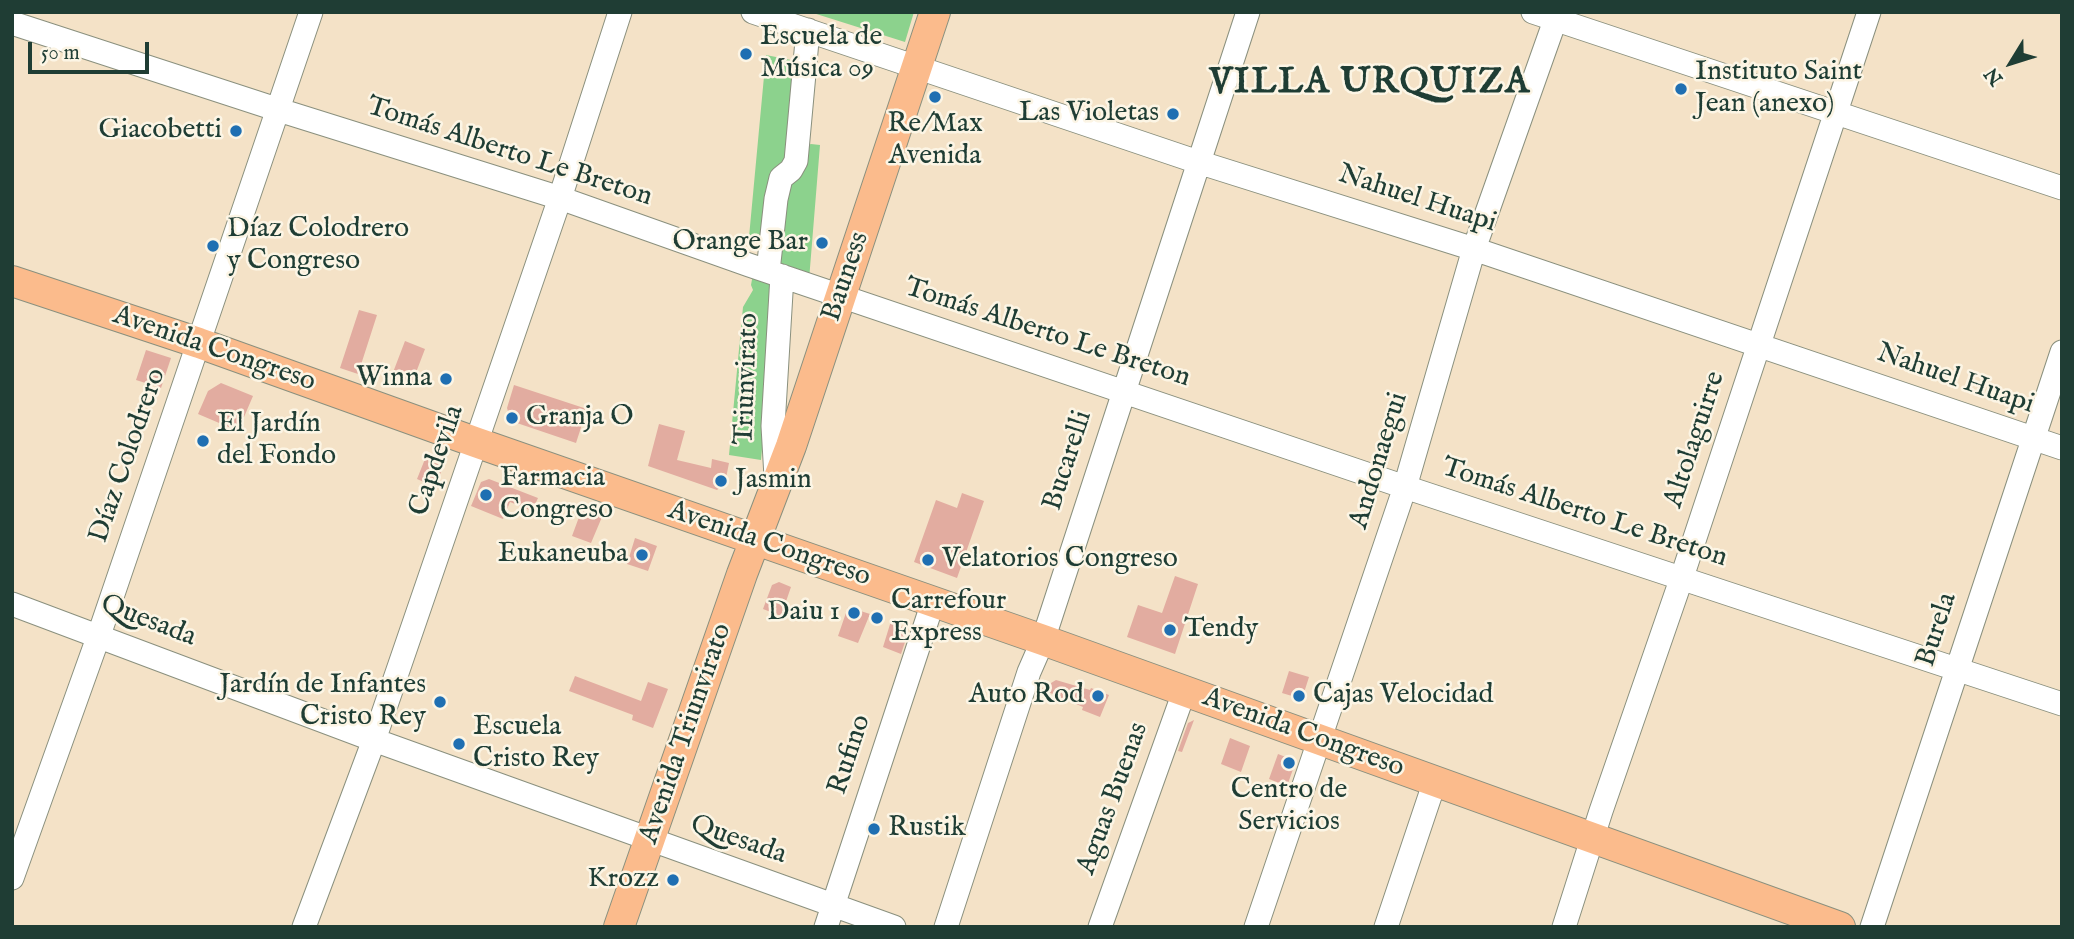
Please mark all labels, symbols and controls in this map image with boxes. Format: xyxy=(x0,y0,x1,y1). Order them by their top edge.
place label: Escuela de Música 09 xyxy=(760,21,882,87)
scale bar xyxy=(32,28,152,72)
north arrow xyxy=(1976,28,2046,98)
text: 50 m xyxy=(41,40,80,67)
marker: Escuela de Música 09 xyxy=(738,46,754,62)
place label: Instituto Saint Jean (anexo) xyxy=(1695,56,1862,122)
text: N xyxy=(1980,62,2009,90)
district label: VILLA URQUIZA xyxy=(1211,64,1529,106)
marker: Instituto Saint Jean (anexo) xyxy=(1673,81,1689,97)
marker: Re/Max Avenida xyxy=(927,89,943,105)
street label: Tomás Alberto Le Breton xyxy=(362,91,656,215)
place label: Las Violetas xyxy=(1018,97,1159,131)
marker: Las Violetas xyxy=(1165,106,1181,122)
place label: Re/Max Avenida xyxy=(887,108,983,174)
place label: Giacobetti xyxy=(99,114,222,148)
marker: Giacobetti xyxy=(228,123,244,139)
street label: Nahuel Huapi xyxy=(1334,159,1500,241)
place label: Díaz Colodrero y Congreso xyxy=(227,213,409,279)
place label: Orange Bar xyxy=(672,226,808,260)
street label: Bauness xyxy=(816,228,878,326)
marker: Orange Bar xyxy=(814,235,830,251)
marker: Díaz Colodrero y Congreso xyxy=(205,238,221,254)
street label: Tomás Alberto Le Breton xyxy=(900,272,1194,396)
street label: Avenida Congreso xyxy=(108,300,320,400)
street label: Triunvirato xyxy=(729,313,767,445)
street label: Nahuel Huapi xyxy=(1872,337,2038,423)
place label: Winna xyxy=(356,362,432,396)
street label: Díaz Colodrero xyxy=(83,364,175,548)
street label: Altolaguirre xyxy=(1658,368,1734,512)
marker: Winna xyxy=(438,371,454,387)
street label: Andonaegui xyxy=(1343,389,1417,533)
street label: Capdevila xyxy=(403,401,473,521)
place label: Granja O xyxy=(526,401,633,435)
street label: Bucarelli xyxy=(1037,407,1101,515)
place label: El Jardín del Fondo xyxy=(217,408,336,474)
marker: Granja O xyxy=(504,410,520,426)
marker: El Jardín del Fondo xyxy=(195,433,211,449)
street label: Tomás Alberto Le Breton xyxy=(1437,452,1731,576)
place label: Farmacia Congreso xyxy=(500,462,613,528)
place label: Jasmin xyxy=(735,464,812,498)
marker: Jasmin xyxy=(713,473,729,489)
marker: Farmacia Congreso xyxy=(478,487,494,503)
street label: Avenida Congreso xyxy=(663,495,875,595)
place label: Eukaneuba xyxy=(498,538,628,572)
place label: Velatorios Congreso xyxy=(942,543,1178,577)
marker: Eukaneuba xyxy=(634,547,650,563)
marker: Velatorios Congreso xyxy=(920,552,936,568)
place label: Carrefour Express xyxy=(891,585,1006,651)
street label: Quesada xyxy=(96,589,200,655)
street label: Burela xyxy=(1910,589,1966,671)
place label: Daiu 1 xyxy=(767,596,840,630)
marker: Daiu 1 xyxy=(846,605,862,621)
marker: Carrefour Express xyxy=(869,610,885,626)
place label: Tendy xyxy=(1184,613,1258,647)
street label: Avenida Triunvirato xyxy=(634,619,740,849)
marker: Tendy xyxy=(1162,622,1178,638)
place label: Jardín de Infantes Cristo Rey xyxy=(219,669,426,735)
place label: Auto Rod xyxy=(969,679,1084,713)
place label: Cajas Velocidad xyxy=(1313,679,1493,713)
street label: Avenida Congreso xyxy=(1198,682,1408,786)
marker: Auto Rod xyxy=(1090,688,1106,704)
marker: Cajas Velocidad xyxy=(1291,688,1307,704)
marker: Jardín de Infantes Cristo Rey xyxy=(432,694,448,710)
place label: Escuela Cristo Rey xyxy=(473,711,599,777)
street label: Rufino xyxy=(822,711,880,799)
street label: Aguas Buenas xyxy=(1071,718,1157,880)
marker: Escuela Cristo Rey xyxy=(451,736,467,752)
marker: Centro de Servicios xyxy=(1281,755,1297,771)
place label: Centro de Servicios xyxy=(1231,774,1347,840)
street label: Quesada xyxy=(686,809,790,873)
place label: Rustik xyxy=(888,812,966,846)
marker: Rustik xyxy=(866,821,882,837)
place label: Krozz xyxy=(587,863,659,897)
marker: Krozz xyxy=(665,872,681,888)

